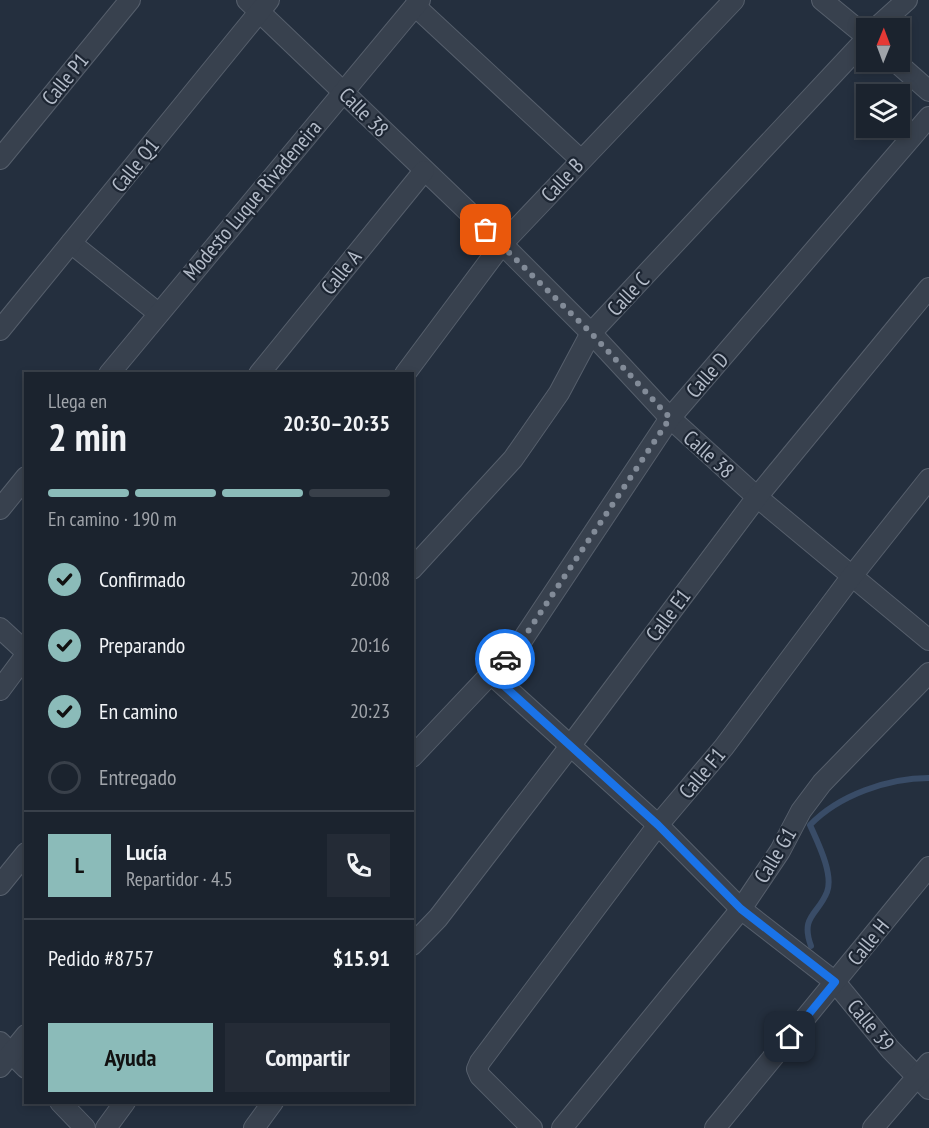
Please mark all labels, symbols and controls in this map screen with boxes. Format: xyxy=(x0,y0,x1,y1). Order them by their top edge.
north arrow xyxy=(856,18,910,72)
map controls xyxy=(856,18,910,138)
street label: Calle P1 xyxy=(36,47,94,111)
street label: Calle 38 xyxy=(333,81,395,143)
button: layers xyxy=(856,84,910,138)
street label: Modesto Luque Rivadeneira xyxy=(177,114,327,286)
street label: Calle Q1 xyxy=(105,133,165,197)
street label: Calle B xyxy=(535,152,589,208)
pin xyxy=(460,204,511,255)
icon: bag xyxy=(469,213,502,246)
street label: Calle A xyxy=(315,244,367,300)
street label: Calle C xyxy=(601,266,655,322)
street label: Calle D xyxy=(680,347,734,403)
text: Llega en xyxy=(48,388,107,414)
text: 20:30–20:35 xyxy=(283,409,390,437)
text: 2 min xyxy=(48,411,127,462)
street label: Calle 38 xyxy=(678,424,740,484)
text: En camino · 190 m xyxy=(48,506,177,532)
icon: check xyxy=(48,563,81,596)
text: Confirmado xyxy=(99,565,185,593)
text: 20:08 xyxy=(350,566,390,592)
street label: Calle E1 xyxy=(639,583,697,647)
icon: check xyxy=(48,629,81,662)
courier xyxy=(475,629,535,689)
text: Preparando xyxy=(99,631,185,659)
text: 20:16 xyxy=(350,632,390,658)
icon: car xyxy=(489,643,522,676)
icon: check xyxy=(48,695,81,728)
text: En camino xyxy=(99,697,178,725)
text: 20:23 xyxy=(350,698,390,724)
street label: Calle F1 xyxy=(673,742,731,804)
text: Entregado xyxy=(99,763,176,791)
street label: Calle G1 xyxy=(748,822,802,888)
button: phone xyxy=(327,834,390,897)
text: Lucía xyxy=(126,838,167,866)
text: L xyxy=(75,851,84,879)
text: Repartidor · 4.5 xyxy=(126,866,233,892)
street label: Calle H xyxy=(841,913,895,971)
text: Pedido #8757 xyxy=(48,944,154,972)
text: $15.91 xyxy=(333,944,390,972)
street label: Calle 39 xyxy=(842,994,900,1056)
pin xyxy=(764,1011,815,1062)
icon: home xyxy=(773,1020,806,1053)
button: Ayuda xyxy=(48,1023,213,1092)
button: Compartir xyxy=(225,1023,390,1092)

